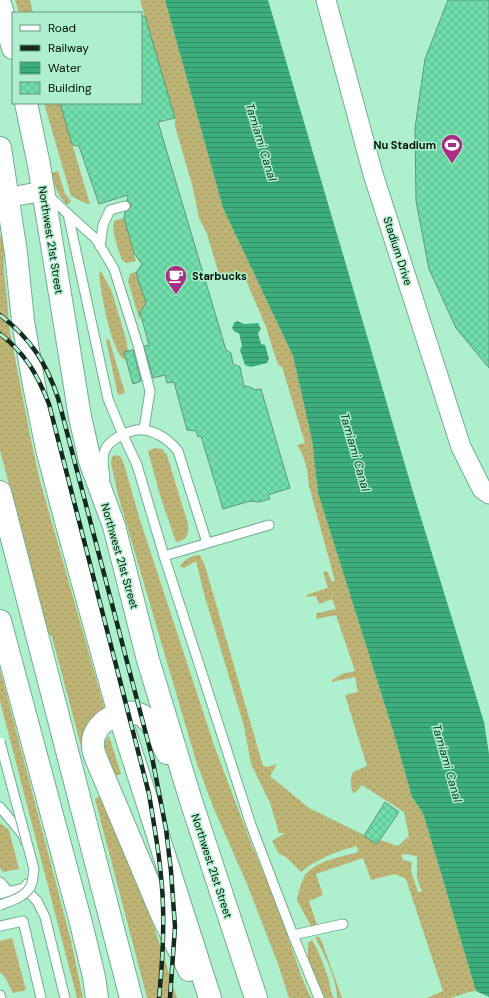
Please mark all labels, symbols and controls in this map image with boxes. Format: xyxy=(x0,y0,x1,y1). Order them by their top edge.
legend xyxy=(12,12,142,104)
text: Road xyxy=(48,20,76,36)
text: Railway xyxy=(48,40,89,56)
text: Water xyxy=(48,60,82,76)
text: Building xyxy=(48,80,92,96)
water label: Tamiami Canal xyxy=(242,101,281,183)
sports icon: Nu Stadium xyxy=(439,132,465,165)
place label: Nu Stadium xyxy=(373,138,436,152)
street label: Northwest 21st Street xyxy=(36,185,66,295)
street label: Stadium Drive xyxy=(380,215,416,287)
cafe icon: Starbucks xyxy=(163,263,189,296)
place label: Starbucks xyxy=(192,269,247,283)
water label: Tamiami Canal xyxy=(336,411,374,493)
street label: Northwest 21st Street xyxy=(98,502,142,610)
water label: Tamiami Canal xyxy=(428,722,466,804)
street label: Northwest 21st Street xyxy=(188,812,236,920)

